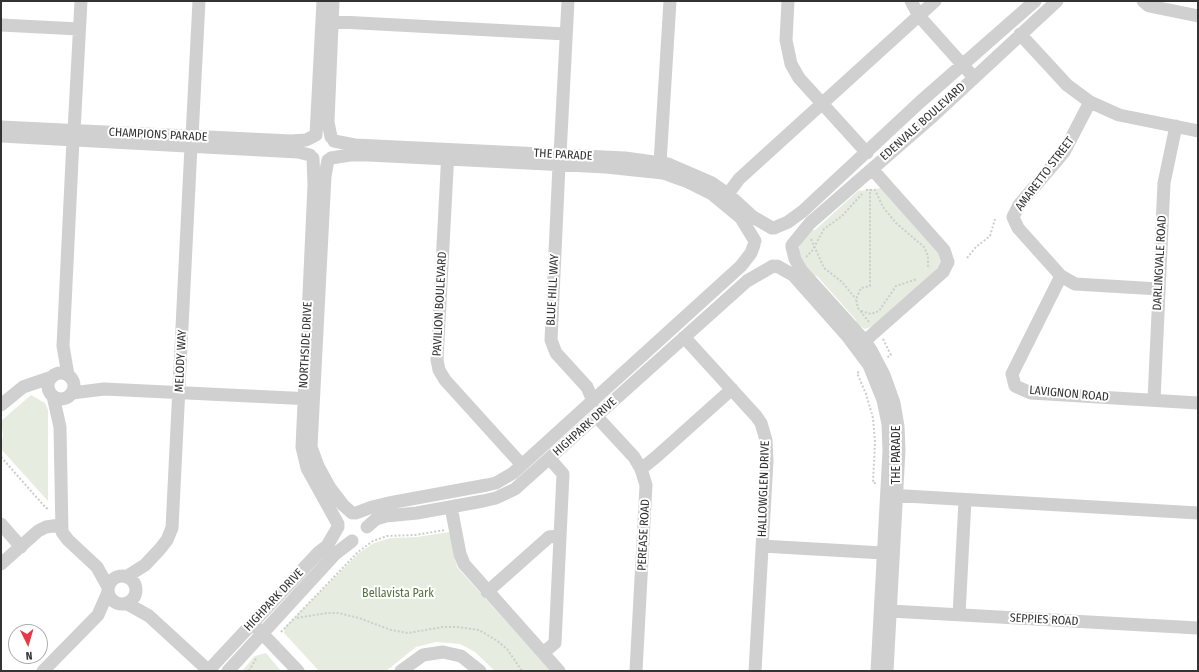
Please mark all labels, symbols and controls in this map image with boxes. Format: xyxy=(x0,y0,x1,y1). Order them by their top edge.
street label: EDENVALE BOULEVARD xyxy=(878,80,968,164)
street label: CHAMPIONS PARADE xyxy=(108,125,208,145)
street label: AMARETTO STREET xyxy=(1012,134,1078,214)
street label: THE PARADE xyxy=(533,146,593,164)
street label: DARLINGVALE ROAD xyxy=(1150,215,1170,311)
street label: PAVILION BOULEVARD xyxy=(430,251,450,357)
street label: BLUE HILL WAY xyxy=(544,254,562,326)
street label: NORTHSIDE DRIVE xyxy=(297,301,315,389)
street label: MELODY WAY xyxy=(172,329,190,393)
street label: LAVIGNON ROAD xyxy=(1029,383,1109,405)
street label: HIGHPARK DRIVE xyxy=(550,395,620,459)
street label: THE PARADE xyxy=(890,426,904,484)
street label: HALLOWGLEN DRIVE xyxy=(755,441,773,537)
street label: PEREASE ROAD xyxy=(635,499,653,571)
street label: HIGHPARK DRIVE xyxy=(241,566,307,634)
park label: Bellavista Park xyxy=(362,587,434,601)
street label: SEPPIES ROAD xyxy=(1009,611,1079,629)
north arrow xyxy=(8,624,48,664)
text: N xyxy=(25,649,33,662)

